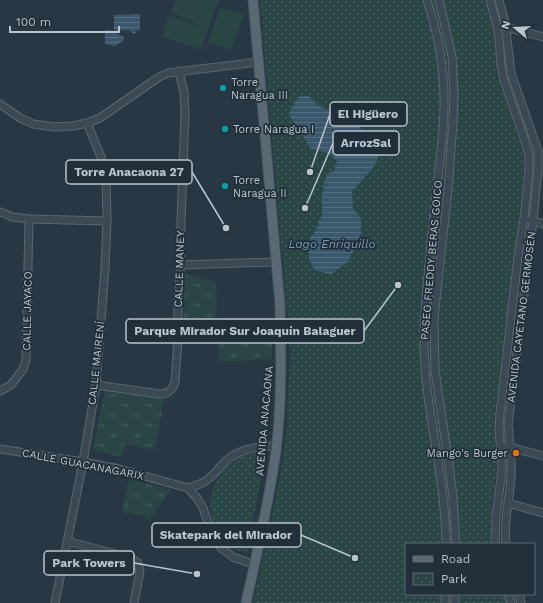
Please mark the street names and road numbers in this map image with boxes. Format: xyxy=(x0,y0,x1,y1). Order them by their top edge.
street label: PASEO FREDDY BERAS GOICO xyxy=(418,180,445,340)
street label: CALLE MANEY xyxy=(172,230,187,308)
street label: AVENIDA CAYETANO GERMOSÉN xyxy=(504,231,538,403)
street label: CALLE JAYACO xyxy=(20,271,35,351)
street label: CALLE MAIRENÍ xyxy=(85,320,107,406)
street label: AVENIDA ANACAONA xyxy=(253,365,276,477)
street label: CALLE GUACANAGARIX xyxy=(21,446,145,483)

